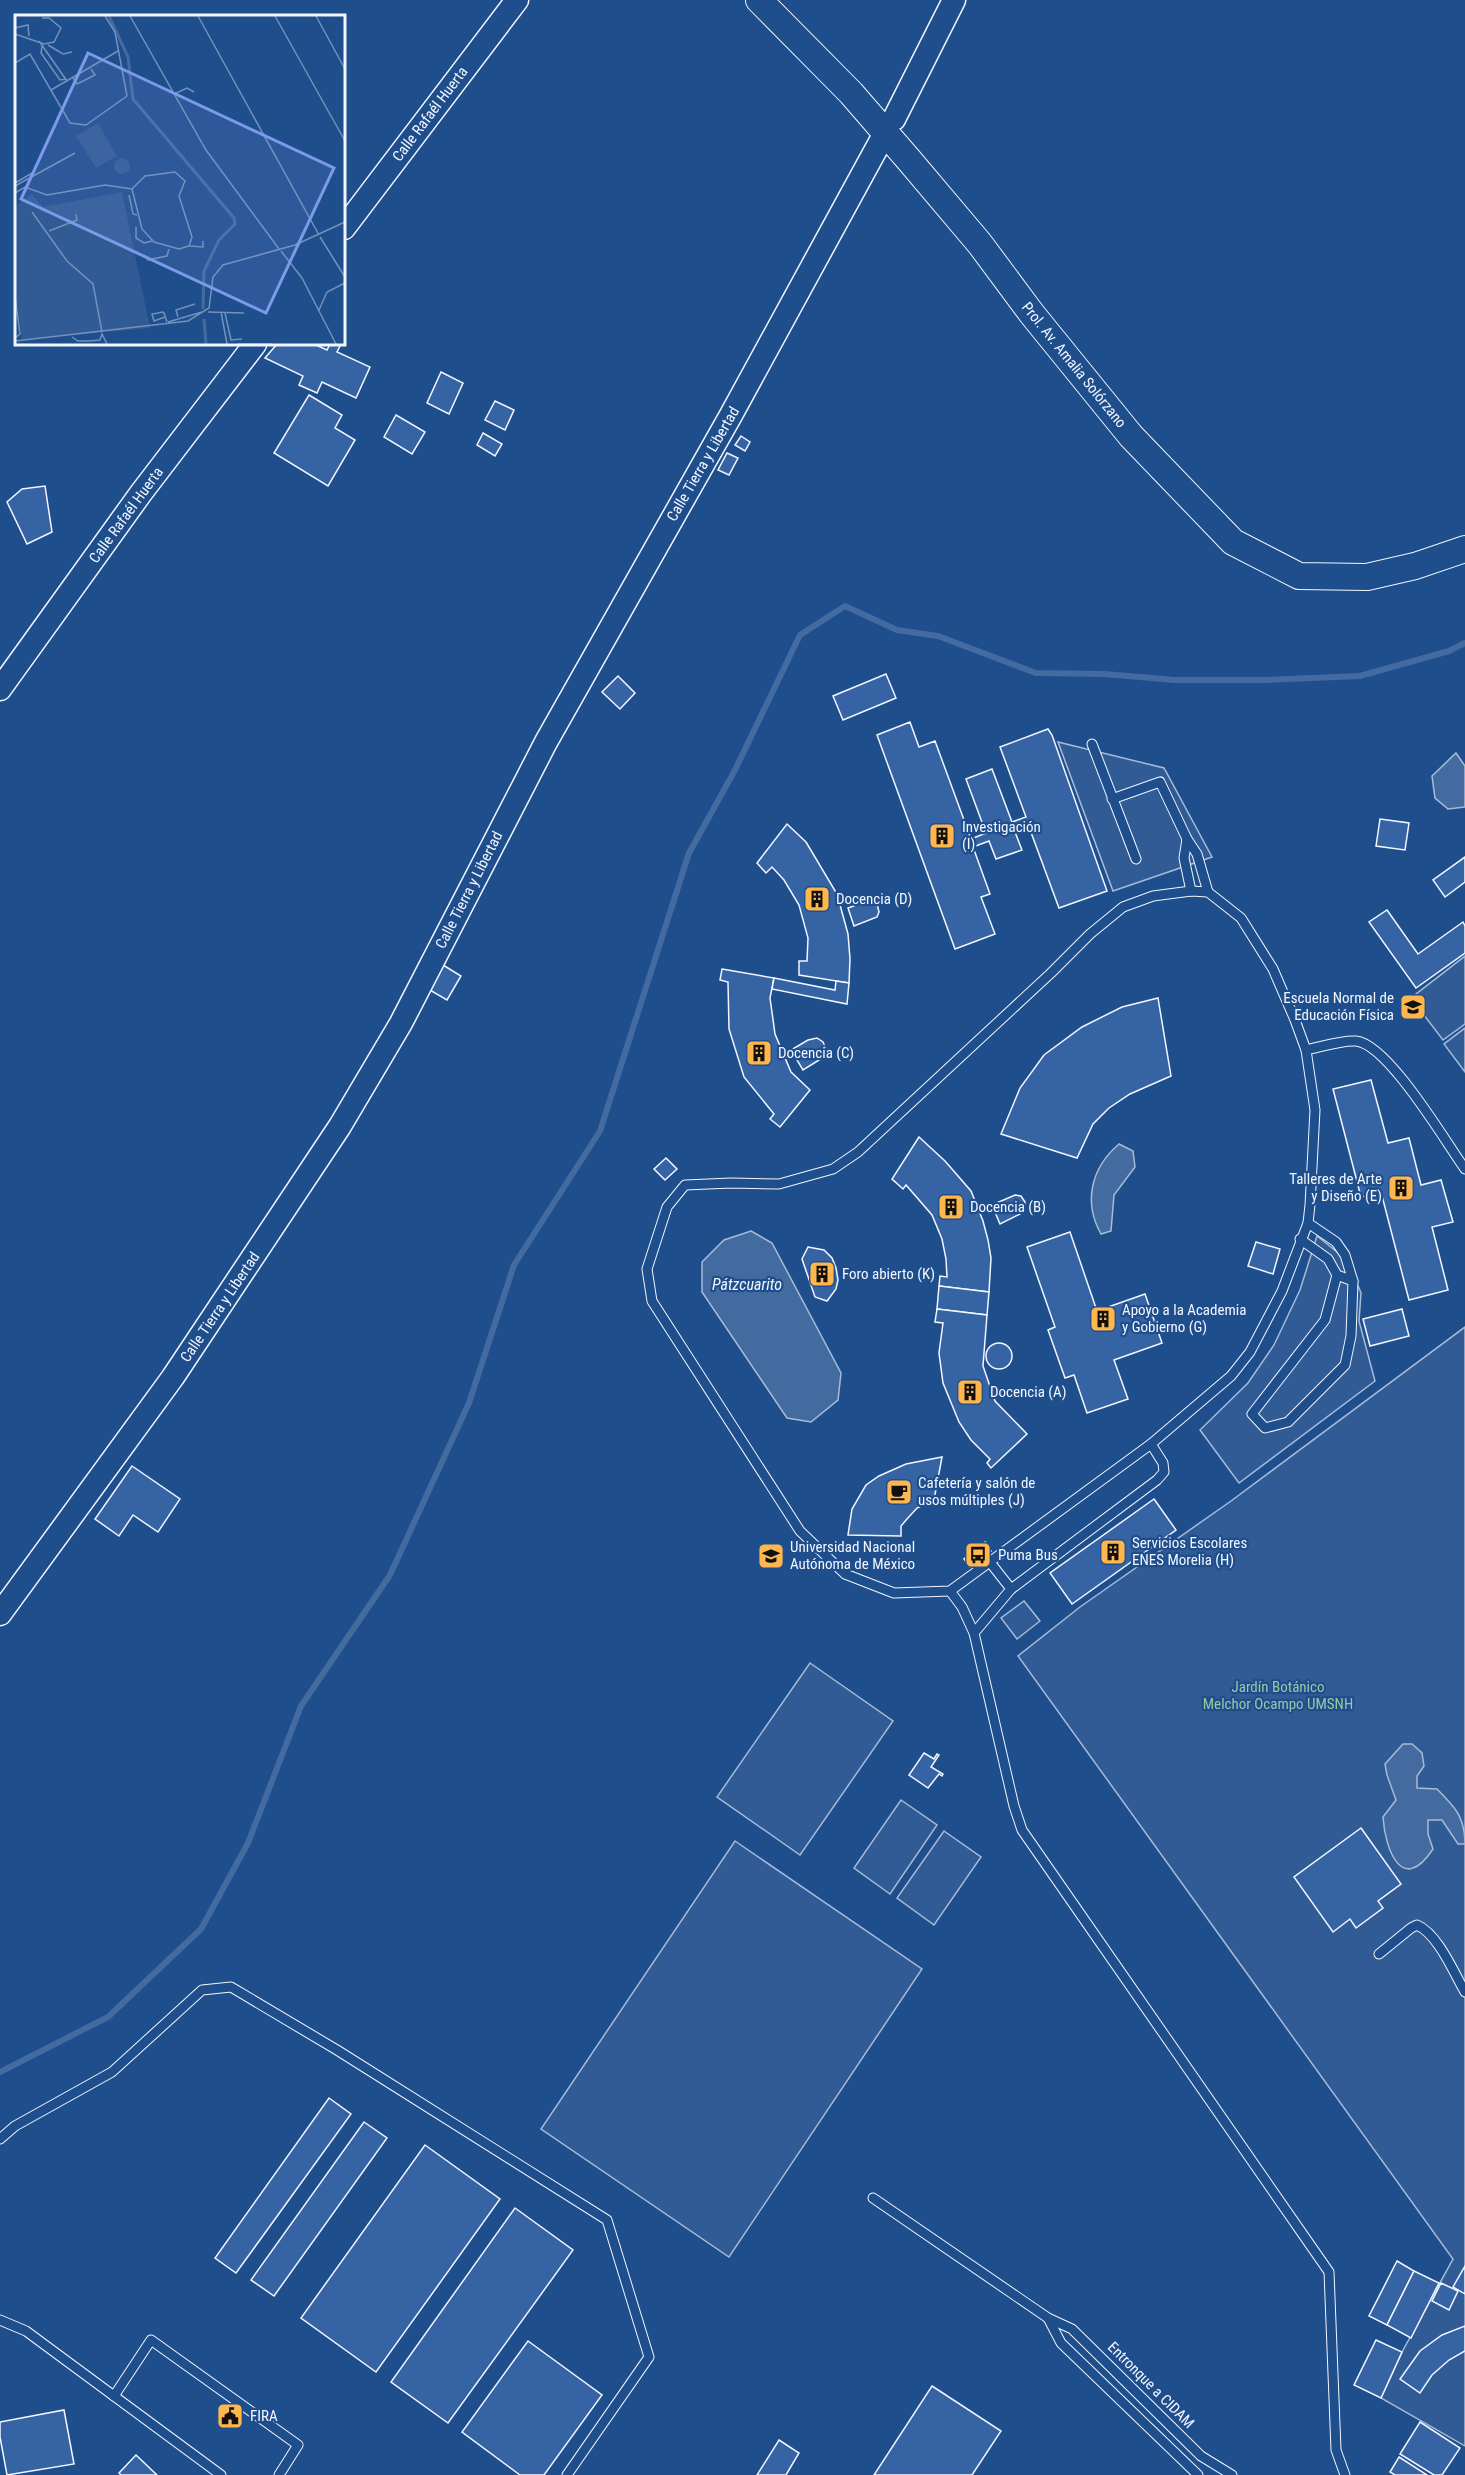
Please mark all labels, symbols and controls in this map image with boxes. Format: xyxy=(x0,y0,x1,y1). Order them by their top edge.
inset map xyxy=(15,15,345,345)
street label: Calle Rafaél Huerta xyxy=(388,63,472,165)
street label: Prol. Av. Amalia Solórzano xyxy=(1018,299,1130,431)
street label: Calle Tierra y Libertad xyxy=(663,404,743,524)
street label: Calle Rafaél Huerta xyxy=(85,464,167,566)
place label: Investigación (I) xyxy=(962,818,1041,853)
building icon: Investigación (I) xyxy=(927,821,957,851)
street label: Calle Tierra y Libertad xyxy=(432,828,506,952)
building icon: Docencia (D) xyxy=(802,884,832,914)
place label: Docencia (D) xyxy=(836,890,912,908)
place label: Escuela Normal de Educación Física xyxy=(1283,989,1394,1024)
school or university icon: Escuela Normal de Educación Física xyxy=(1398,992,1428,1022)
building icon: Docencia (C) xyxy=(744,1038,774,1068)
place label: Docencia (C) xyxy=(778,1044,854,1062)
place label: Talleres de Arte y Diseño (E) xyxy=(1289,1170,1382,1205)
building icon: Talleres de Arte y Diseño (E) xyxy=(1386,1173,1416,1203)
building icon: Docencia (B) xyxy=(936,1192,966,1222)
place label: Docencia (B) xyxy=(970,1198,1046,1216)
street label: Calle Tierra y Libertad xyxy=(176,1248,264,1366)
building icon: Foro abierto (K) xyxy=(807,1259,837,1289)
place label: Foro abierto (K) xyxy=(842,1265,935,1283)
water label: Pátzcuarito xyxy=(712,1275,782,1294)
place label: Apoyo a la Academia y Gobierno (G) xyxy=(1122,1301,1246,1336)
building icon: Apoyo a la Academia y Gobierno (G) xyxy=(1088,1304,1118,1334)
building icon: Docencia (A) xyxy=(955,1377,985,1407)
place label: Docencia (A) xyxy=(990,1383,1066,1401)
place label: Cafetería y salón de usos múltiples (J) xyxy=(918,1474,1035,1509)
cafe icon: Cafetería y salón de usos múltiples (J) xyxy=(884,1477,914,1507)
place label: Servicios Escolares ENES Morelia (H) xyxy=(1132,1534,1247,1569)
building icon: Servicios Escolares ENES Morelia (H) xyxy=(1098,1537,1128,1567)
place label: Universidad Nacional Autónoma de México xyxy=(790,1538,915,1573)
bus stop icon: Puma Bus xyxy=(963,1540,993,1570)
school or university icon: Universidad Nacional Autónoma de México xyxy=(756,1541,786,1571)
place label: Puma Bus xyxy=(998,1546,1058,1564)
park label: Jardín Botánico Melchor Ocampo UMSNH xyxy=(1203,1678,1353,1713)
street label: Entronque a CIDAM xyxy=(1104,2338,1198,2432)
public building icon: FIRA xyxy=(215,2401,245,2431)
place label: FIRA xyxy=(250,2407,278,2425)

